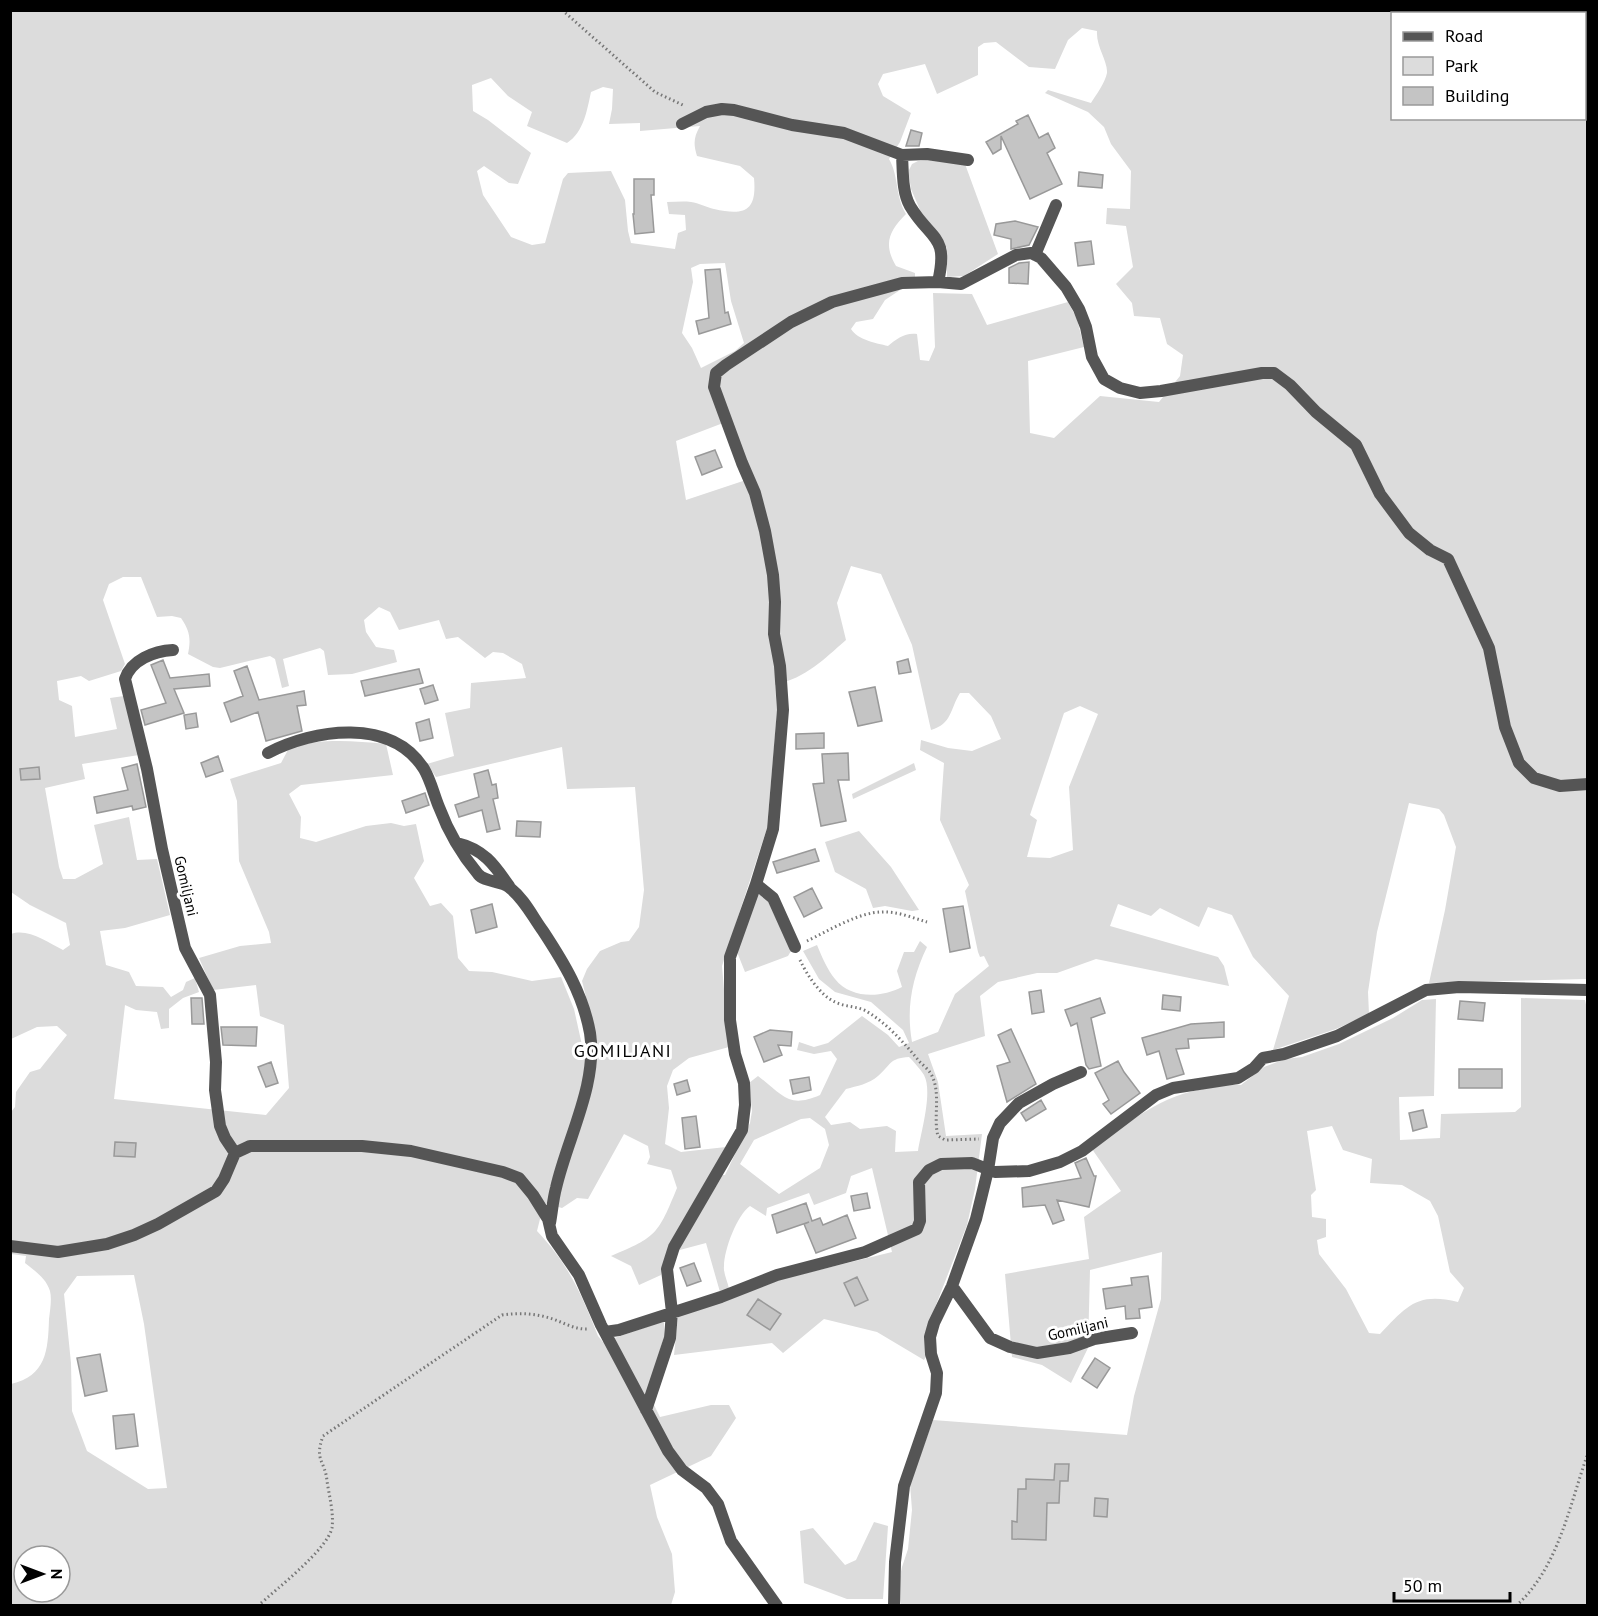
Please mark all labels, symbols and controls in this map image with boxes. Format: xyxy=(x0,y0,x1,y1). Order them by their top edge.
legend xyxy=(1391,12,1586,120)
text: Road xyxy=(1445,24,1483,47)
text: Park xyxy=(1445,54,1478,77)
text: Building xyxy=(1445,84,1509,107)
street label: Gomiljani xyxy=(170,854,203,918)
district label: GOMILJANI xyxy=(574,1039,672,1062)
street label: Gomiljani xyxy=(1046,1312,1110,1345)
north arrow xyxy=(12,1544,72,1604)
scale bar xyxy=(1394,1565,1510,1603)
text: N xyxy=(47,1569,67,1579)
text: 50 m xyxy=(1403,1574,1442,1597)

